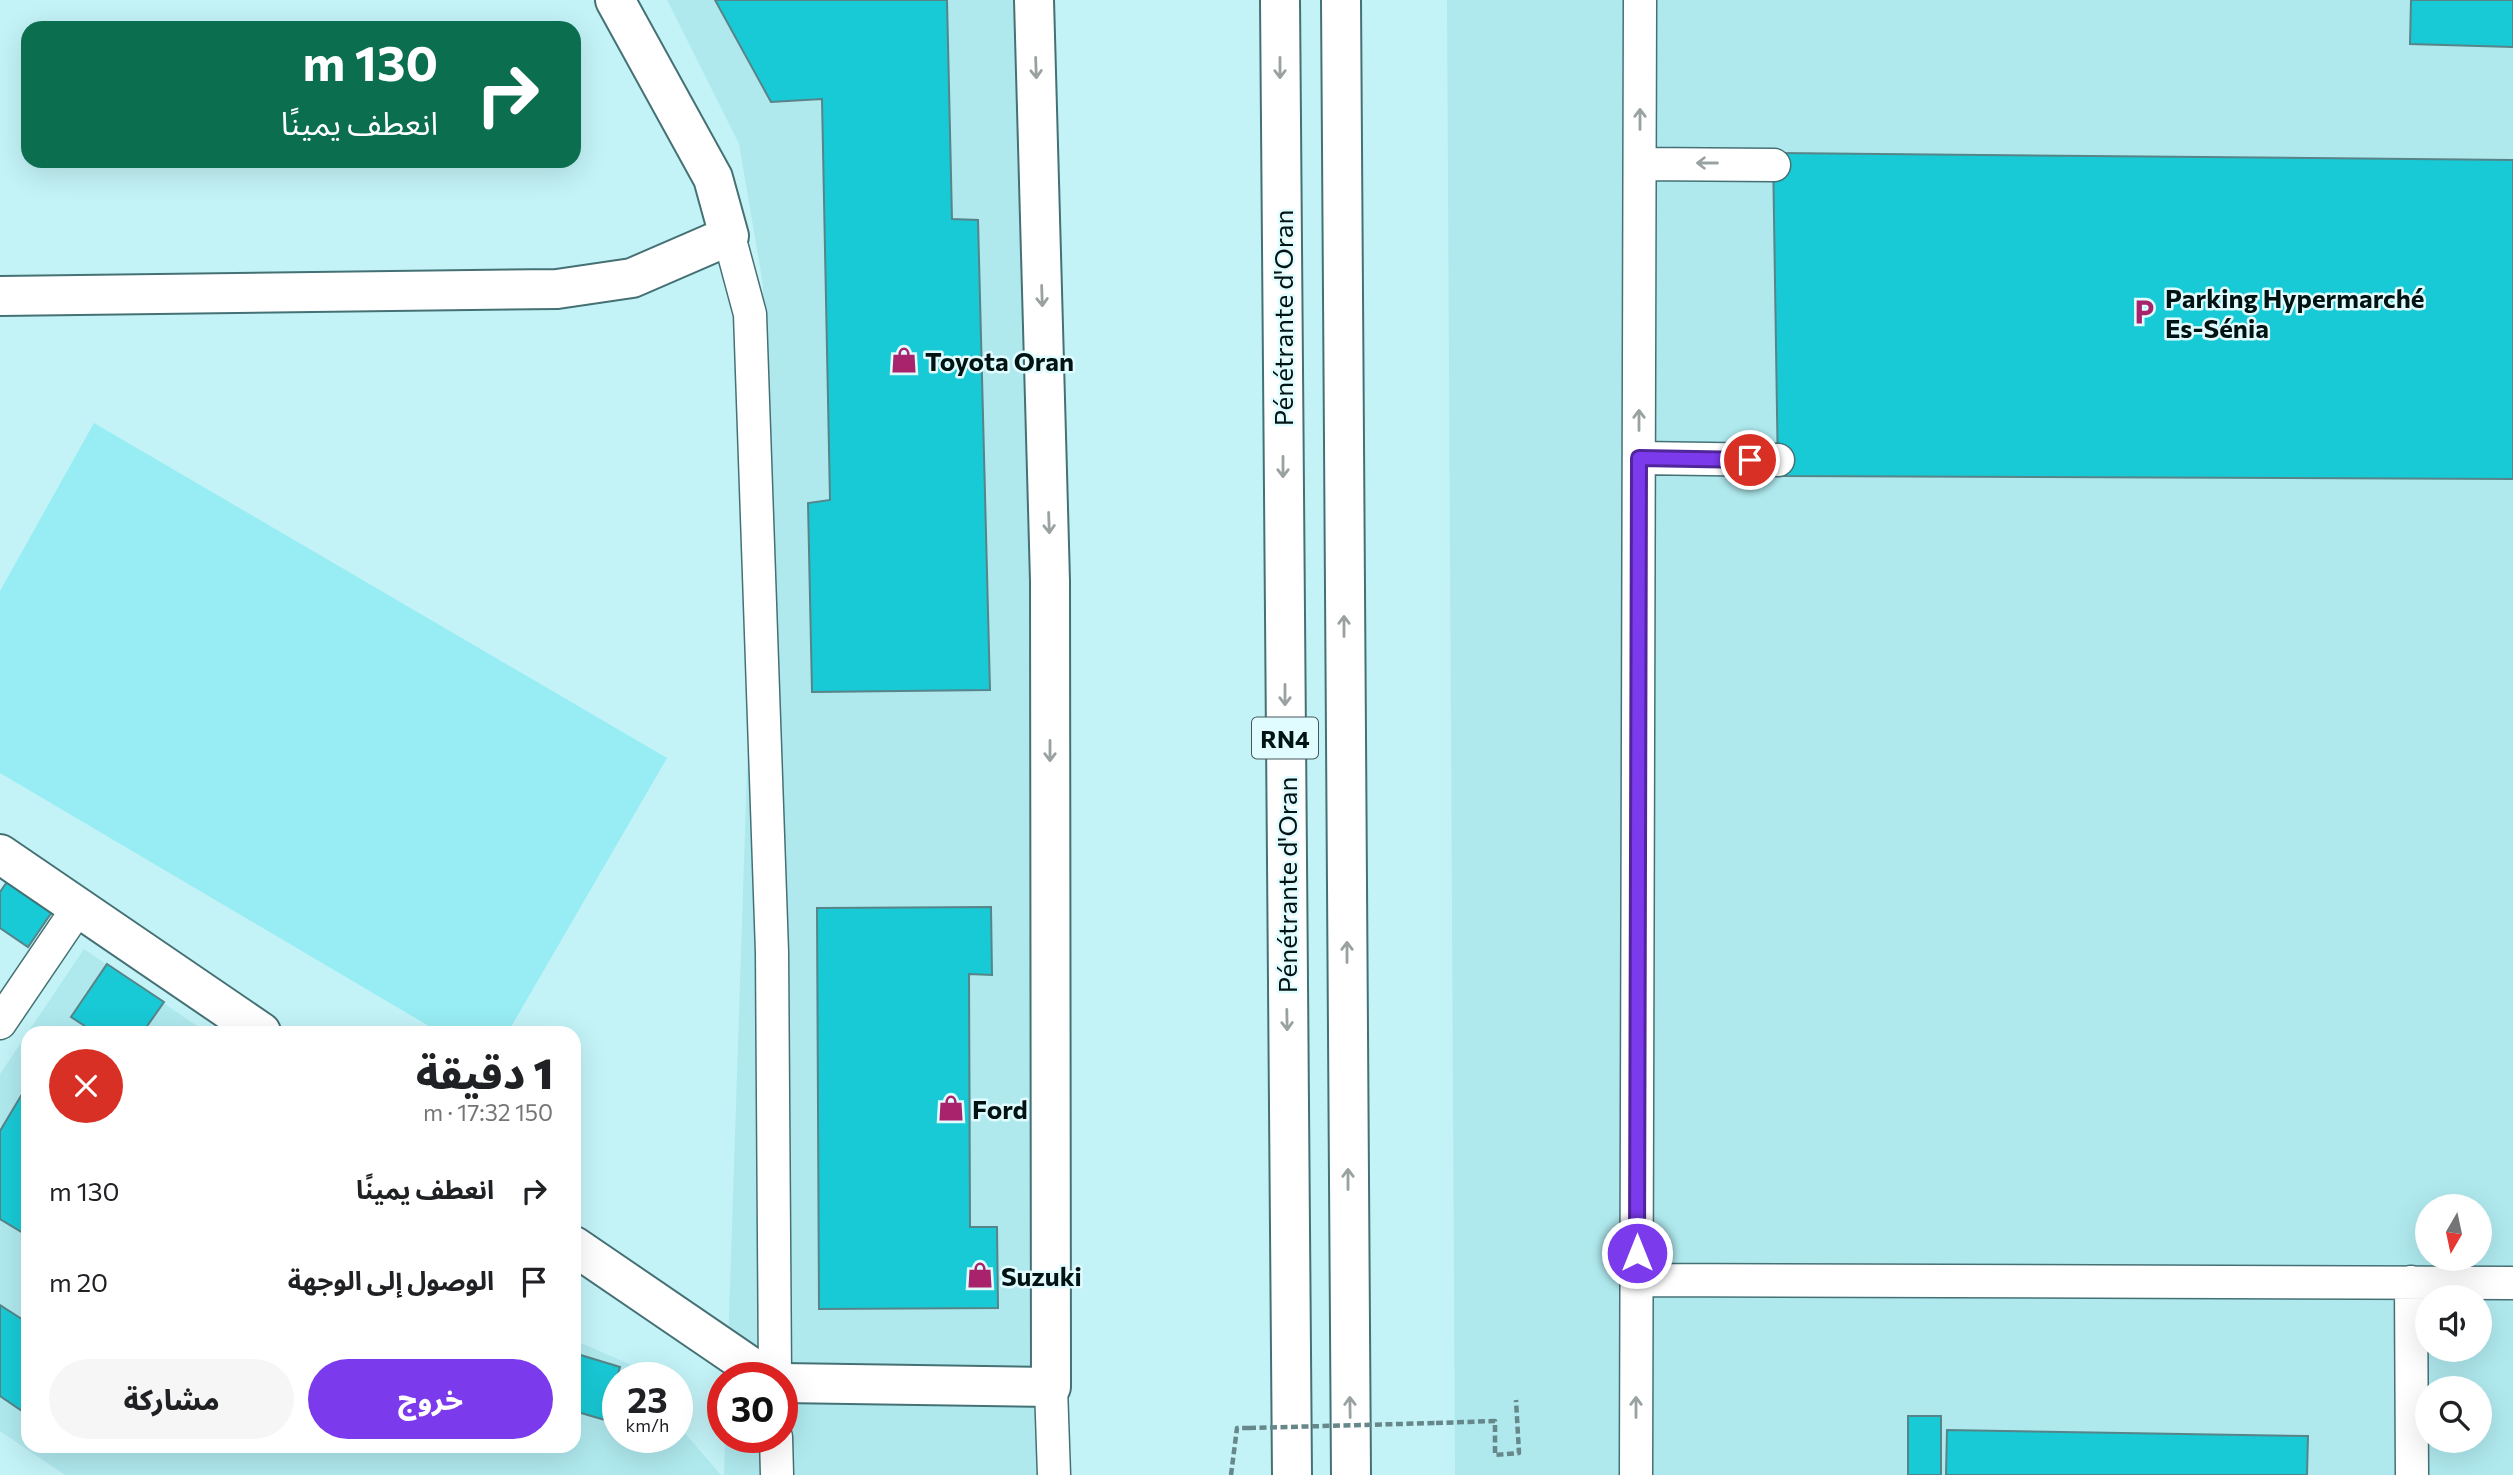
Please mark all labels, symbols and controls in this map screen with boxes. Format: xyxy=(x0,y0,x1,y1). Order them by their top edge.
text: 130 m xyxy=(303,31,438,91)
icon: right xyxy=(462,49,553,140)
one-way arrow xyxy=(1029,56,1042,79)
one-way arrow xyxy=(1273,56,1287,79)
text: انعطف يمينًا xyxy=(281,102,438,142)
one-way arrow xyxy=(1633,108,1647,131)
one-way arrow xyxy=(1695,157,1718,170)
street label: Pénétrante d'Oran xyxy=(1267,210,1298,426)
place label: Parking Hypermarché Es-Sénia xyxy=(2165,282,2424,343)
one-way arrow xyxy=(1036,284,1049,307)
parking icon: Parking Hypermarché Es-Sénia xyxy=(2129,297,2159,327)
shop icon: Toyota Oran xyxy=(889,345,919,375)
place label: Toyota Oran xyxy=(925,345,1074,376)
one-way arrow xyxy=(1632,409,1646,432)
pin xyxy=(1720,430,1780,490)
icon: arrive xyxy=(1731,441,1769,479)
one-way arrow xyxy=(1276,455,1290,478)
one-way arrow xyxy=(1042,511,1055,534)
one-way arrow xyxy=(1338,615,1351,638)
one-way arrow xyxy=(1278,683,1292,706)
road number: RN4 xyxy=(1252,718,1318,758)
one-way arrow xyxy=(1043,739,1057,762)
street label: Pénétrante d'Oran xyxy=(1271,777,1302,993)
one-way arrow xyxy=(1340,941,1353,964)
one-way arrow xyxy=(1281,1008,1294,1031)
text: 1 دقيقة xyxy=(416,1046,553,1098)
button: close xyxy=(49,1049,123,1123)
shop icon: Ford xyxy=(936,1093,966,1123)
place label: Ford xyxy=(972,1093,1028,1124)
text: 150 m · 17:32 xyxy=(423,1098,553,1126)
one-way arrow xyxy=(1341,1168,1355,1191)
icon: right xyxy=(515,1172,553,1210)
text: انعطف يمينًا xyxy=(356,1173,494,1204)
text: 130 m xyxy=(49,1175,120,1206)
north arrow xyxy=(2415,1194,2492,1270)
map controls xyxy=(2415,1194,2492,1453)
position arrow xyxy=(1600,1216,1674,1290)
shop icon: Suzuki xyxy=(965,1260,995,1290)
place label: Suzuki xyxy=(1001,1260,1082,1291)
icon: arrive xyxy=(515,1263,553,1301)
text: الوصول إلى الوجهة xyxy=(288,1264,494,1295)
text: 20 m xyxy=(49,1266,108,1297)
button: sound xyxy=(2415,1285,2492,1362)
button: مشاركة xyxy=(49,1359,294,1439)
button: خروج xyxy=(308,1359,553,1439)
speed limit sign: 30 xyxy=(707,1362,798,1453)
button: search xyxy=(2415,1376,2492,1453)
text: 23 xyxy=(627,1377,668,1420)
one-way arrow xyxy=(1343,1396,1357,1419)
one-way arrow xyxy=(1629,1396,1643,1419)
text: km/h xyxy=(626,1414,669,1436)

